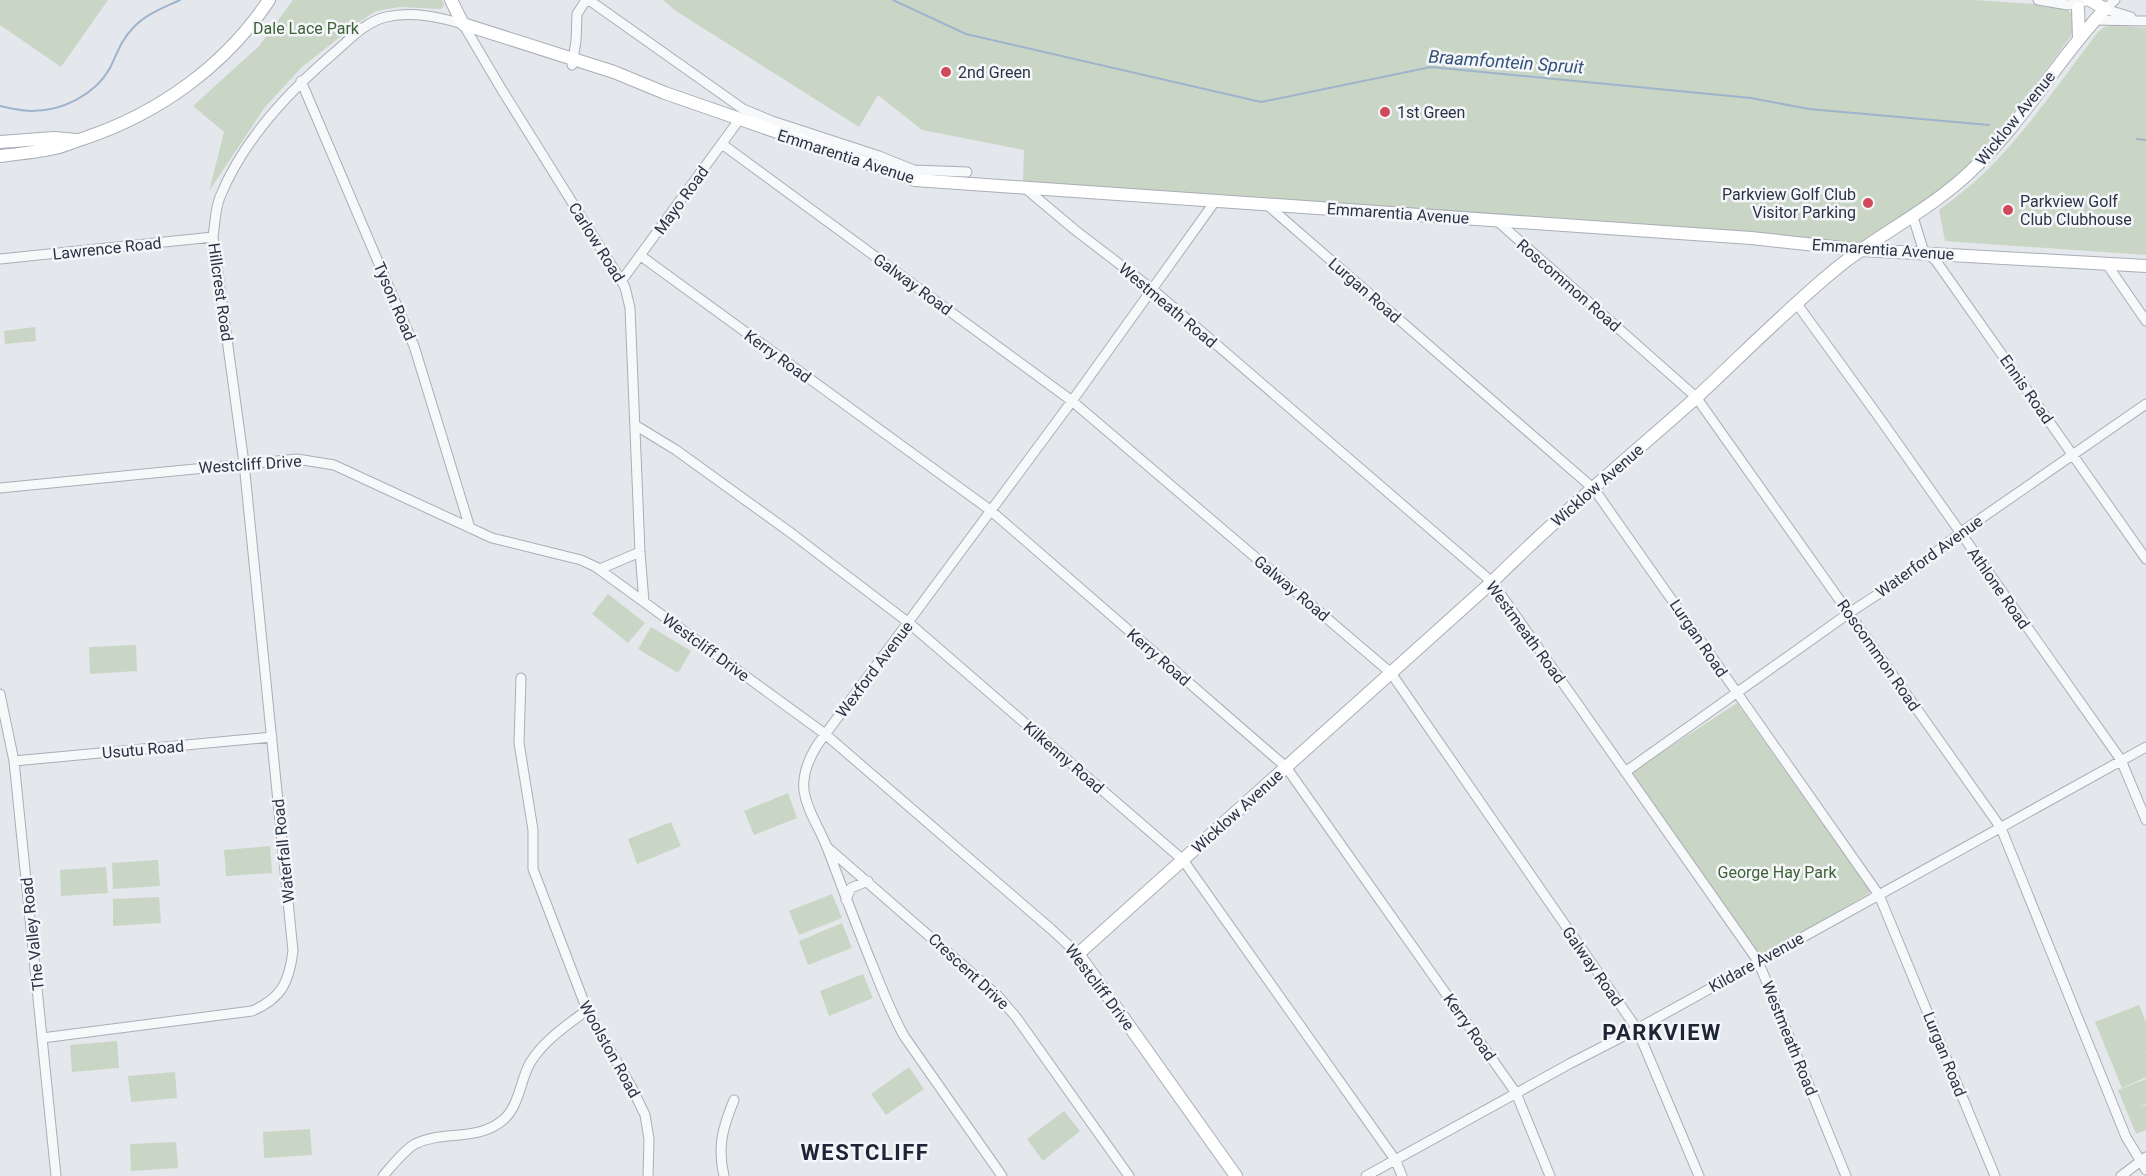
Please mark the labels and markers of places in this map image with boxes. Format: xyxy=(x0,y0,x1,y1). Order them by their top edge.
place label: 2nd Green xyxy=(958,63,1031,82)
marker: 2nd Green xyxy=(939,65,953,79)
place label: 1st Green xyxy=(1397,103,1465,122)
marker: 1st Green xyxy=(1378,105,1392,119)
place label: Parkview Golf Club Visitor Parking xyxy=(1722,185,1856,222)
place label: Parkview Golf Club Clubhouse xyxy=(2020,192,2132,229)
marker: Parkview Golf Club Visitor Parking xyxy=(1861,196,1875,210)
marker: Parkview Golf Club Clubhouse xyxy=(2001,203,2015,217)

